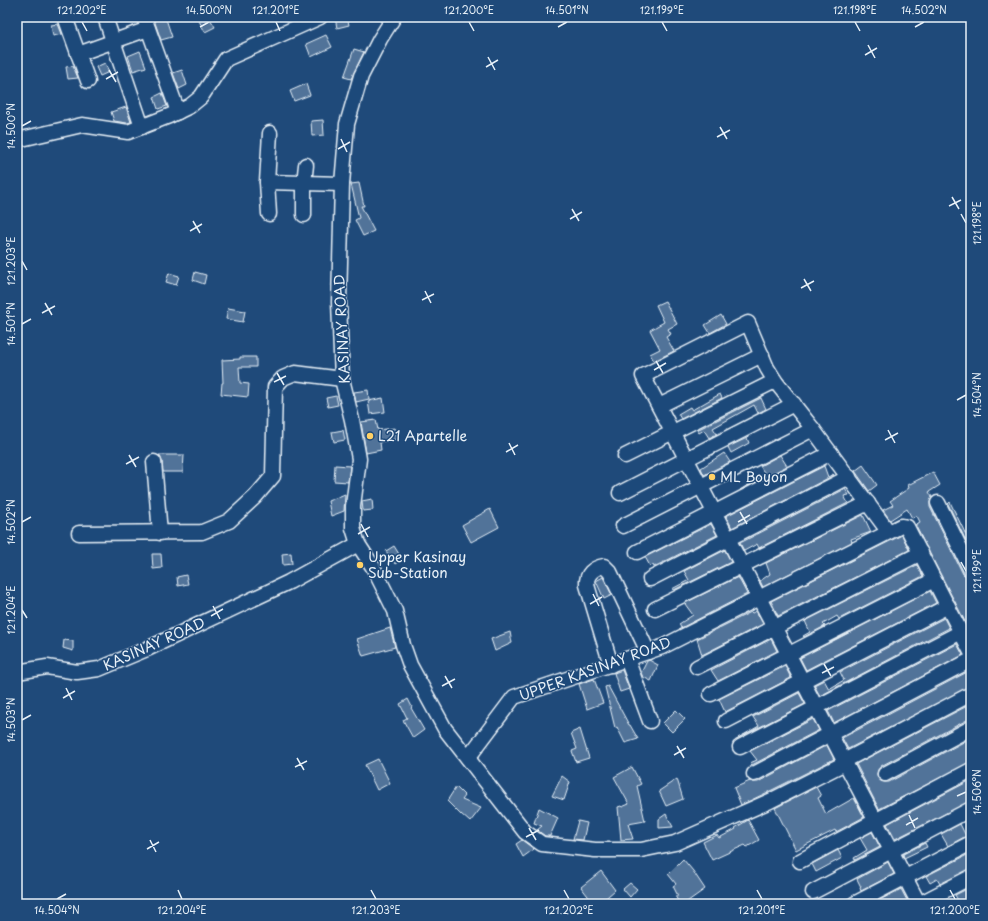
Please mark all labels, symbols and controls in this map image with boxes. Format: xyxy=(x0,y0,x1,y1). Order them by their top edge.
text: 121.202°E xyxy=(57,2,107,17)
text: 14.500°N xyxy=(186,2,232,17)
text: 121.201°E xyxy=(252,2,300,17)
text: 121.200°E xyxy=(444,2,494,17)
text: 14.501°N xyxy=(545,2,589,17)
text: 121.199°E xyxy=(640,2,684,17)
text: 121.198°E xyxy=(833,2,877,17)
text: 14.502°N xyxy=(901,2,947,17)
text: 14.500°N xyxy=(3,103,18,149)
text: 121.198°E xyxy=(969,201,984,245)
text: 121.203°E xyxy=(3,237,18,285)
street label: KASINAY ROAD xyxy=(328,274,355,384)
text: 14.501°N xyxy=(3,302,18,346)
text: 14.504°N xyxy=(969,372,984,418)
place label: L21 Apartelle xyxy=(378,425,468,446)
marker: L21 Apartelle xyxy=(365,431,375,441)
place label: ML Boyon xyxy=(720,466,787,487)
marker: ML Boyon xyxy=(707,472,717,482)
text: 14.502°N xyxy=(3,499,18,545)
place label: Upper Kasinay Sub-Station xyxy=(368,546,466,583)
text: 121.199°E xyxy=(969,549,984,593)
marker: Upper Kasinay Sub-Station xyxy=(355,560,365,570)
text: 121.204°E xyxy=(3,585,18,635)
street label: KASINAY ROAD xyxy=(99,612,208,675)
street label: UPPER KASINAY ROAD xyxy=(516,631,674,706)
text: 14.503°N xyxy=(3,697,18,743)
text: 14.506°N xyxy=(969,769,984,815)
text: 14.504°N xyxy=(34,902,80,917)
text: 121.204°E xyxy=(157,902,207,917)
text: 121.203°E xyxy=(352,902,400,917)
text: 121.202°E xyxy=(544,902,594,917)
text: 121.201°E xyxy=(738,902,786,917)
text: 121.200°E xyxy=(930,902,980,917)

